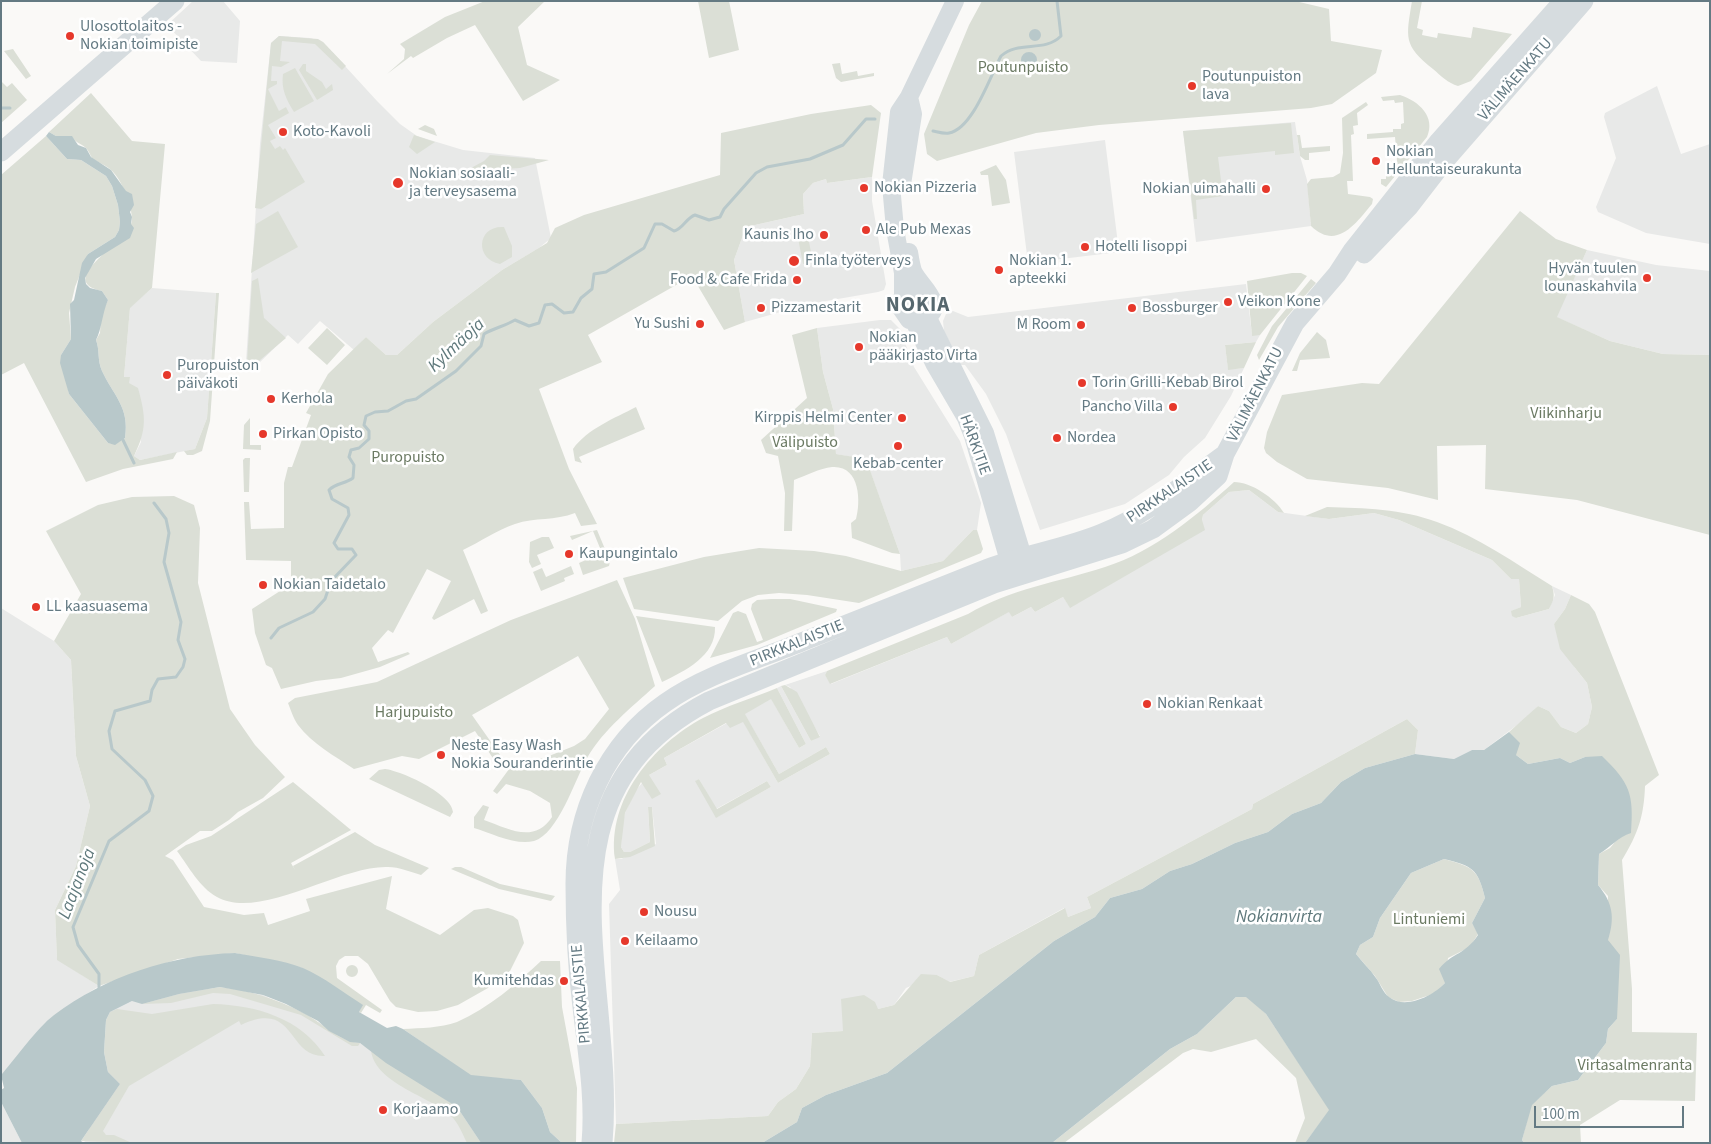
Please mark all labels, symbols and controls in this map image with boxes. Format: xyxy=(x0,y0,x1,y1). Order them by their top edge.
place label: Ulosottolaitos - Nokian toimipiste xyxy=(80,17,198,55)
marker: Ulosottolaitos - Nokian toimipiste xyxy=(64,30,76,42)
street label: VÄLIMÄENKATU xyxy=(1475,35,1557,125)
park label: Poutunpuisto xyxy=(978,58,1068,78)
place label: Poutunpuiston lava xyxy=(1202,67,1301,105)
marker: Poutunpuiston lava xyxy=(1186,80,1198,92)
place label: Koto-Kavoli xyxy=(293,122,371,142)
marker: Koto-Kavoli xyxy=(277,126,289,138)
place label: Nokian Helluntaiseurakunta xyxy=(1386,142,1522,180)
marker: Nokian Helluntaiseurakunta xyxy=(1370,155,1382,167)
place label: Nokian sosiaali- ja terveysasema xyxy=(409,164,517,202)
marker: Nokian sosiaali- ja terveysasema xyxy=(391,176,405,190)
place label: Nokian Pizzeria xyxy=(874,178,977,198)
place label: Nokian uimahalli xyxy=(1142,179,1256,199)
marker: Nokian Pizzeria xyxy=(858,182,870,194)
marker: Nokian uimahalli xyxy=(1260,183,1272,195)
place label: Ale Pub Mexas xyxy=(876,220,971,240)
marker: Ale Pub Mexas xyxy=(860,224,872,236)
place label: Kaunis Iho xyxy=(744,225,814,245)
marker: Kaunis Iho xyxy=(818,229,830,241)
place label: Hotelli Iisoppi xyxy=(1095,237,1187,257)
marker: Hotelli Iisoppi xyxy=(1079,241,1091,253)
place label: Finla työterveys xyxy=(805,251,911,271)
place label: Nokian 1. apteekki xyxy=(1009,251,1072,289)
marker: Finla työterveys xyxy=(787,254,801,268)
place label: Hyvän tuulen lounaskahvila xyxy=(1544,259,1637,297)
marker: Nokian 1. apteekki xyxy=(993,264,1005,276)
place label: Food & Cafe Frida xyxy=(670,270,787,290)
marker: Hyvän tuulen lounaskahvila xyxy=(1641,272,1653,284)
marker: Food & Cafe Frida xyxy=(791,274,803,286)
place label: Veikon Kone xyxy=(1238,292,1321,312)
district label: NOKIA xyxy=(885,293,951,319)
marker: Veikon Kone xyxy=(1222,296,1234,308)
place label: Pizzamestarit xyxy=(771,298,861,318)
place label: Bossburger xyxy=(1142,298,1218,318)
marker: Pizzamestarit xyxy=(755,302,767,314)
marker: Bossburger xyxy=(1126,302,1138,314)
water label: Kylmäoja xyxy=(424,314,490,378)
place label: Yu Sushi xyxy=(634,314,690,334)
place label: M Room xyxy=(1017,315,1071,335)
marker: Yu Sushi xyxy=(694,318,706,330)
marker: M Room xyxy=(1075,319,1087,331)
place label: Nokian pääkirjasto Virta xyxy=(869,328,978,366)
marker: Nokian pääkirjasto Virta xyxy=(853,341,865,353)
street label: VÄLIMÄENKATU xyxy=(1224,344,1288,446)
place label: Puropuiston päiväkoti xyxy=(177,356,259,394)
marker: Puropuiston päiväkoti xyxy=(161,369,173,381)
place label: Torin Grilli-Kebab Birol xyxy=(1092,373,1243,393)
marker: Torin Grilli-Kebab Birol xyxy=(1076,377,1088,389)
place label: Kerhola xyxy=(281,389,333,409)
marker: Kerhola xyxy=(265,393,277,405)
place label: Pancho Villa xyxy=(1082,397,1163,417)
marker: Pancho Villa xyxy=(1167,401,1179,413)
park label: Viikinharju xyxy=(1530,404,1602,424)
place label: Kirppis Helmi Center xyxy=(754,408,892,428)
marker: Kirppis Helmi Center xyxy=(896,412,908,424)
street label: HÄRKITIE xyxy=(954,412,994,478)
place label: Pirkan Opisto xyxy=(273,424,363,444)
marker: Pirkan Opisto xyxy=(257,428,269,440)
place label: Nordea xyxy=(1067,428,1116,448)
marker: Nordea xyxy=(1051,432,1063,444)
park label: Välipuisto xyxy=(772,433,838,453)
marker: Kebab-center xyxy=(892,440,904,452)
park label: Puropuisto xyxy=(371,448,445,468)
place label: Kebab-center xyxy=(853,454,943,474)
street label: PIRKKALAISTIE xyxy=(1123,456,1217,528)
place label: Kaupungintalo xyxy=(579,544,678,564)
marker: Kaupungintalo xyxy=(563,548,575,560)
place label: Nokian Taidetalo xyxy=(273,575,386,595)
marker: Nokian Taidetalo xyxy=(257,579,269,591)
place label: LL kaasuasema xyxy=(46,597,148,617)
marker: LL kaasuasema xyxy=(30,601,42,613)
street label: PIRKKALAISTIE xyxy=(747,616,847,672)
place label: Nokian Renkaat xyxy=(1157,694,1263,714)
marker: Nokian Renkaat xyxy=(1141,698,1153,710)
park label: Harjupuisto xyxy=(375,703,453,723)
place label: Neste Easy Wash Nokia Souranderintie xyxy=(451,736,593,774)
marker: Neste Easy Wash Nokia Souranderintie xyxy=(435,749,447,761)
water label: Laajanoja xyxy=(55,846,101,922)
place label: Nousu xyxy=(654,902,697,922)
marker: Nousu xyxy=(638,906,650,918)
water label: Nokianvirta xyxy=(1236,907,1322,929)
park label: Lintuniemi xyxy=(1393,910,1465,930)
place label: Keilaamo xyxy=(635,931,698,951)
marker: Keilaamo xyxy=(619,935,631,947)
street label: PIRKKALAISTIE xyxy=(568,944,596,1044)
place label: Kumitehdas xyxy=(474,971,554,991)
marker: Kumitehdas xyxy=(558,975,570,987)
park label: Virtasalmenranta xyxy=(1578,1056,1692,1076)
scale bar xyxy=(1536,1096,1686,1128)
place label: Korjaamo xyxy=(393,1100,458,1120)
marker: Korjaamo xyxy=(377,1104,389,1116)
text: 100 m xyxy=(1542,1104,1580,1125)

